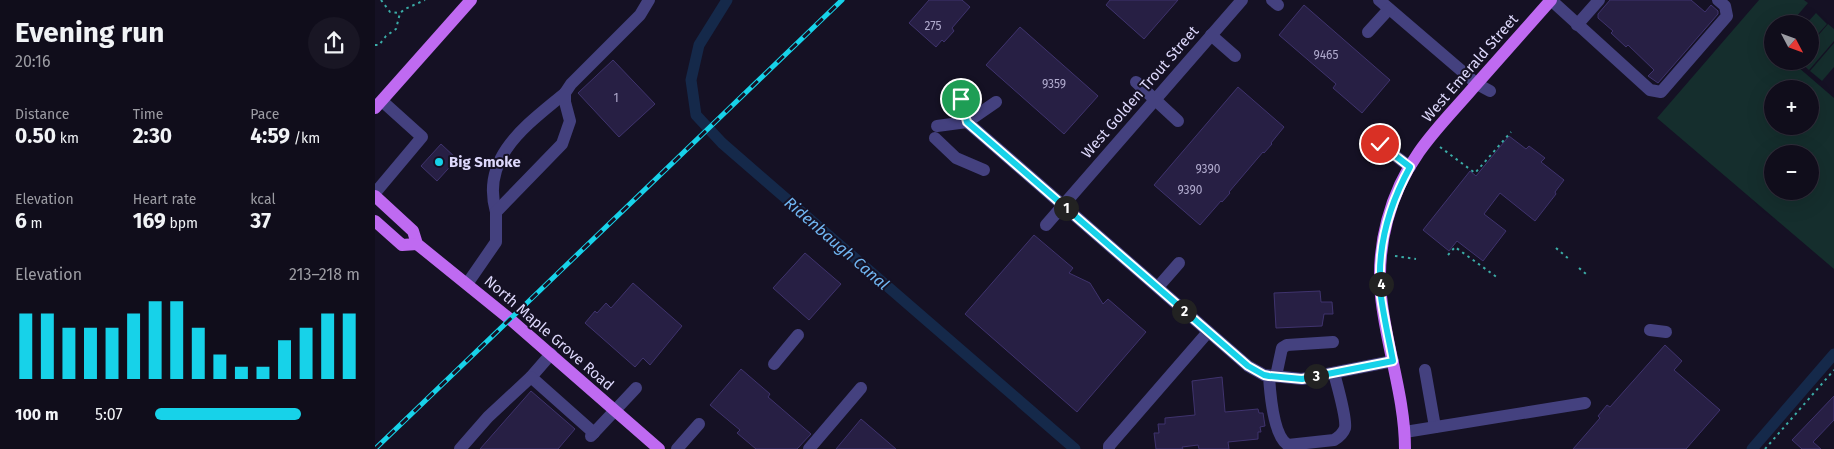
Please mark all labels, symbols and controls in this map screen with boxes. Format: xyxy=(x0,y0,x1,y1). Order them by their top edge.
street label: West Emerald Street xyxy=(1418,10,1522,126)
north arrow xyxy=(1764,15,1819,70)
map controls xyxy=(1764,15,1819,200)
text: Evening run xyxy=(15,16,164,49)
button: share xyxy=(308,17,360,69)
house number: 275 xyxy=(925,19,941,33)
street label: West Golden Trout Street xyxy=(1078,22,1203,162)
house number: 9465 xyxy=(1314,48,1338,62)
text: 20:16 xyxy=(15,52,51,71)
house number: 9359 xyxy=(1042,77,1066,91)
pin xyxy=(940,78,982,120)
button: + xyxy=(1764,80,1819,135)
icon: arrive xyxy=(947,85,975,113)
house number: 1 xyxy=(613,91,619,105)
text: Distance xyxy=(15,106,69,123)
text: Time xyxy=(133,106,163,123)
text: Pace xyxy=(250,106,279,123)
text: 0.50 xyxy=(15,123,56,149)
text: 2:30 xyxy=(133,123,172,149)
text: 4:59 xyxy=(250,123,290,149)
pin xyxy=(1359,123,1401,165)
text: km xyxy=(56,130,79,147)
text: /km xyxy=(290,130,320,147)
icon: check xyxy=(1366,130,1394,158)
button: − xyxy=(1764,145,1819,200)
place label: Big Smoke xyxy=(449,153,521,171)
marker: Big Smoke xyxy=(433,156,445,168)
house number: 9390 xyxy=(1196,162,1221,176)
house number: 9390 xyxy=(1178,183,1203,197)
text: Elevation xyxy=(15,191,74,208)
text: Heart rate xyxy=(133,191,196,208)
text: kcal xyxy=(250,191,276,208)
water label: Ridenbaugh Canal xyxy=(781,193,893,294)
pin: 1 xyxy=(1053,196,1079,220)
text: 1 xyxy=(1063,200,1070,217)
text: 6 xyxy=(15,208,27,234)
text: 169 xyxy=(133,208,166,234)
text: 37 xyxy=(250,208,271,234)
text: m xyxy=(27,215,43,232)
text: bpm xyxy=(166,215,198,232)
text: Elevation xyxy=(15,265,82,284)
text: 213–218 m xyxy=(289,265,360,284)
street label: North Maple Grove Road xyxy=(481,272,617,394)
pin: 4 xyxy=(1369,272,1393,296)
text: 4 xyxy=(1378,276,1385,293)
pin: 2 xyxy=(1171,298,1197,324)
text: 2 xyxy=(1181,303,1188,320)
pin: 3 xyxy=(1303,364,1329,388)
text: 3 xyxy=(1313,368,1320,385)
text: 100 m xyxy=(15,405,58,424)
text: 5:07 xyxy=(95,405,123,424)

